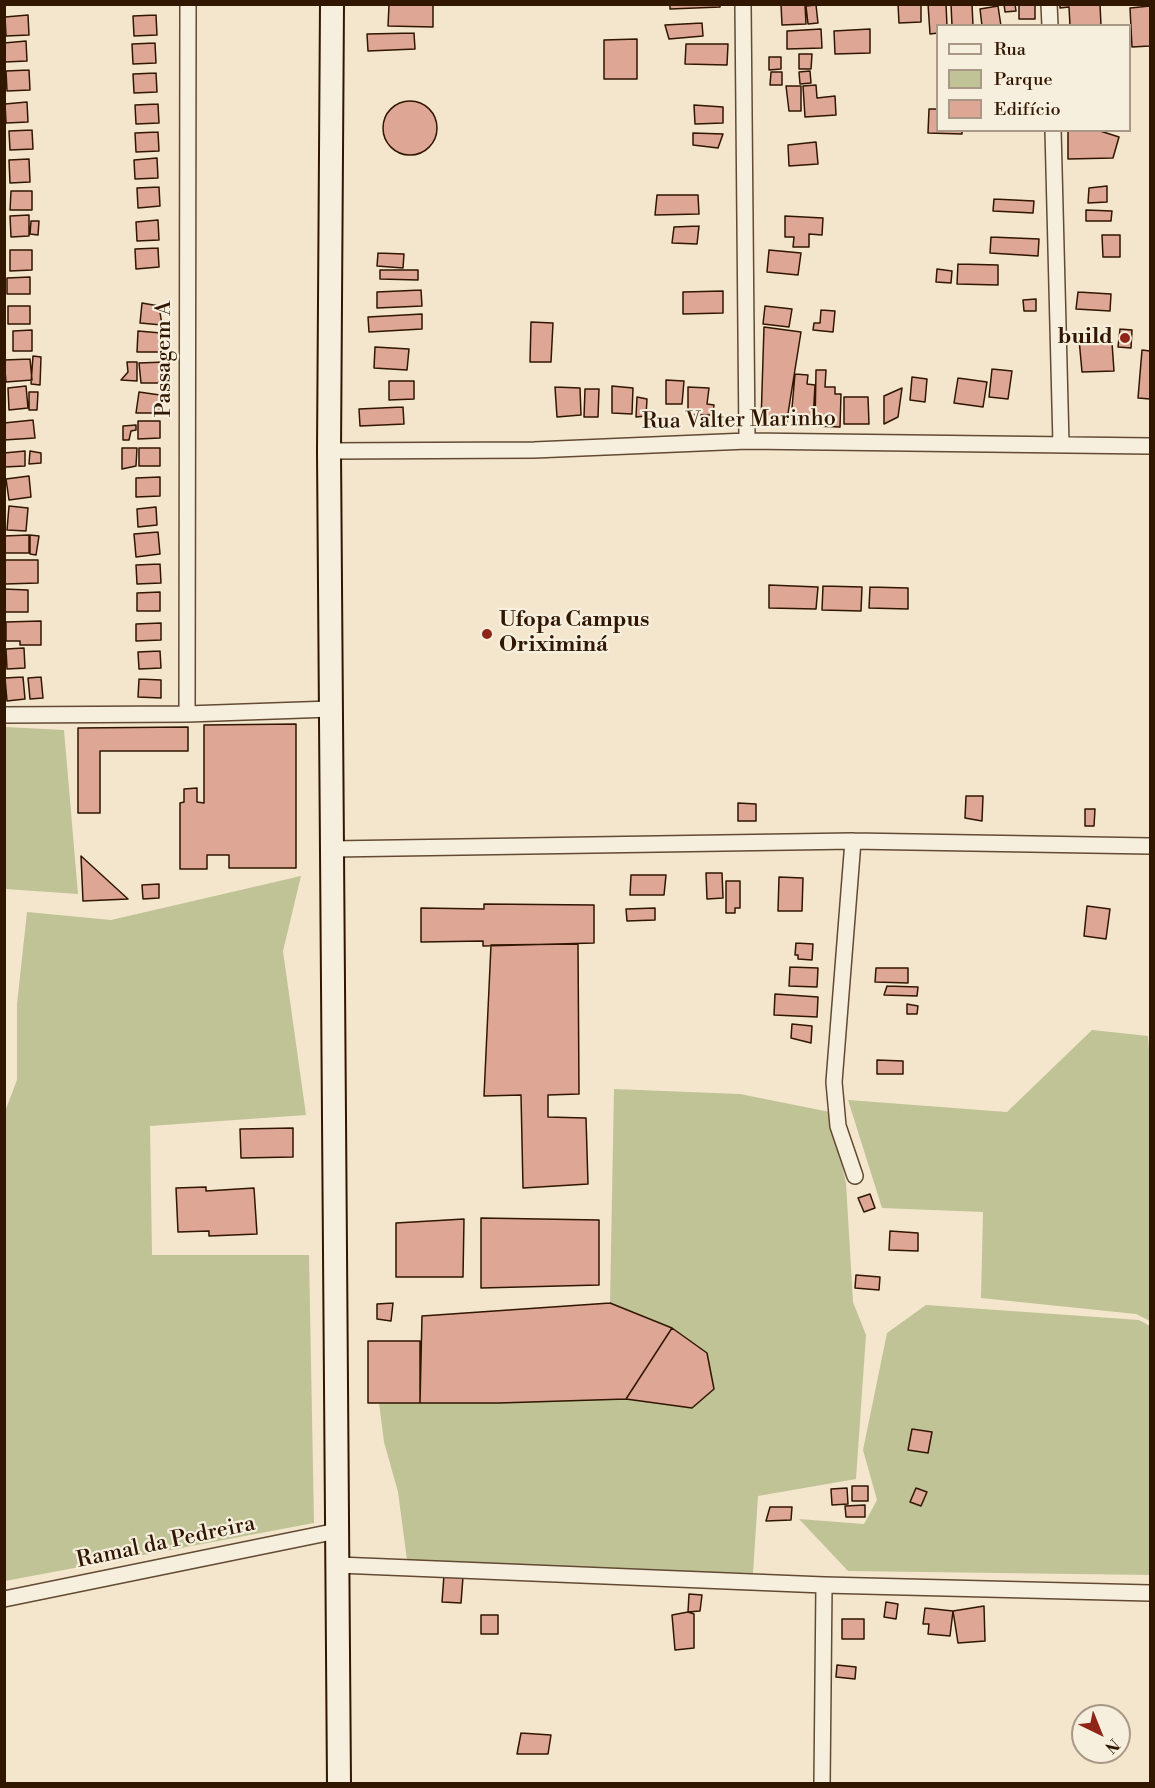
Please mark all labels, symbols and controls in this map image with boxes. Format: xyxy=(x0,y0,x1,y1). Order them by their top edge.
legend xyxy=(936,24,1131,132)
text: Rua xyxy=(994,38,1026,61)
text: Parque xyxy=(994,68,1053,91)
text: Edifício xyxy=(994,98,1061,121)
street label: Passagem A xyxy=(152,301,178,417)
place label: build xyxy=(1058,325,1113,351)
marker: build xyxy=(1118,331,1132,345)
street label: Rua Valter Marinho xyxy=(642,406,836,436)
place label: Ufopa Campus Oriximiná xyxy=(499,608,649,660)
marker: Ufopa Campus Oriximiná xyxy=(480,627,494,641)
street label: Ramal da Pedreira xyxy=(74,1511,258,1575)
north arrow xyxy=(1071,1704,1131,1764)
text: N xyxy=(1100,1734,1123,1757)

